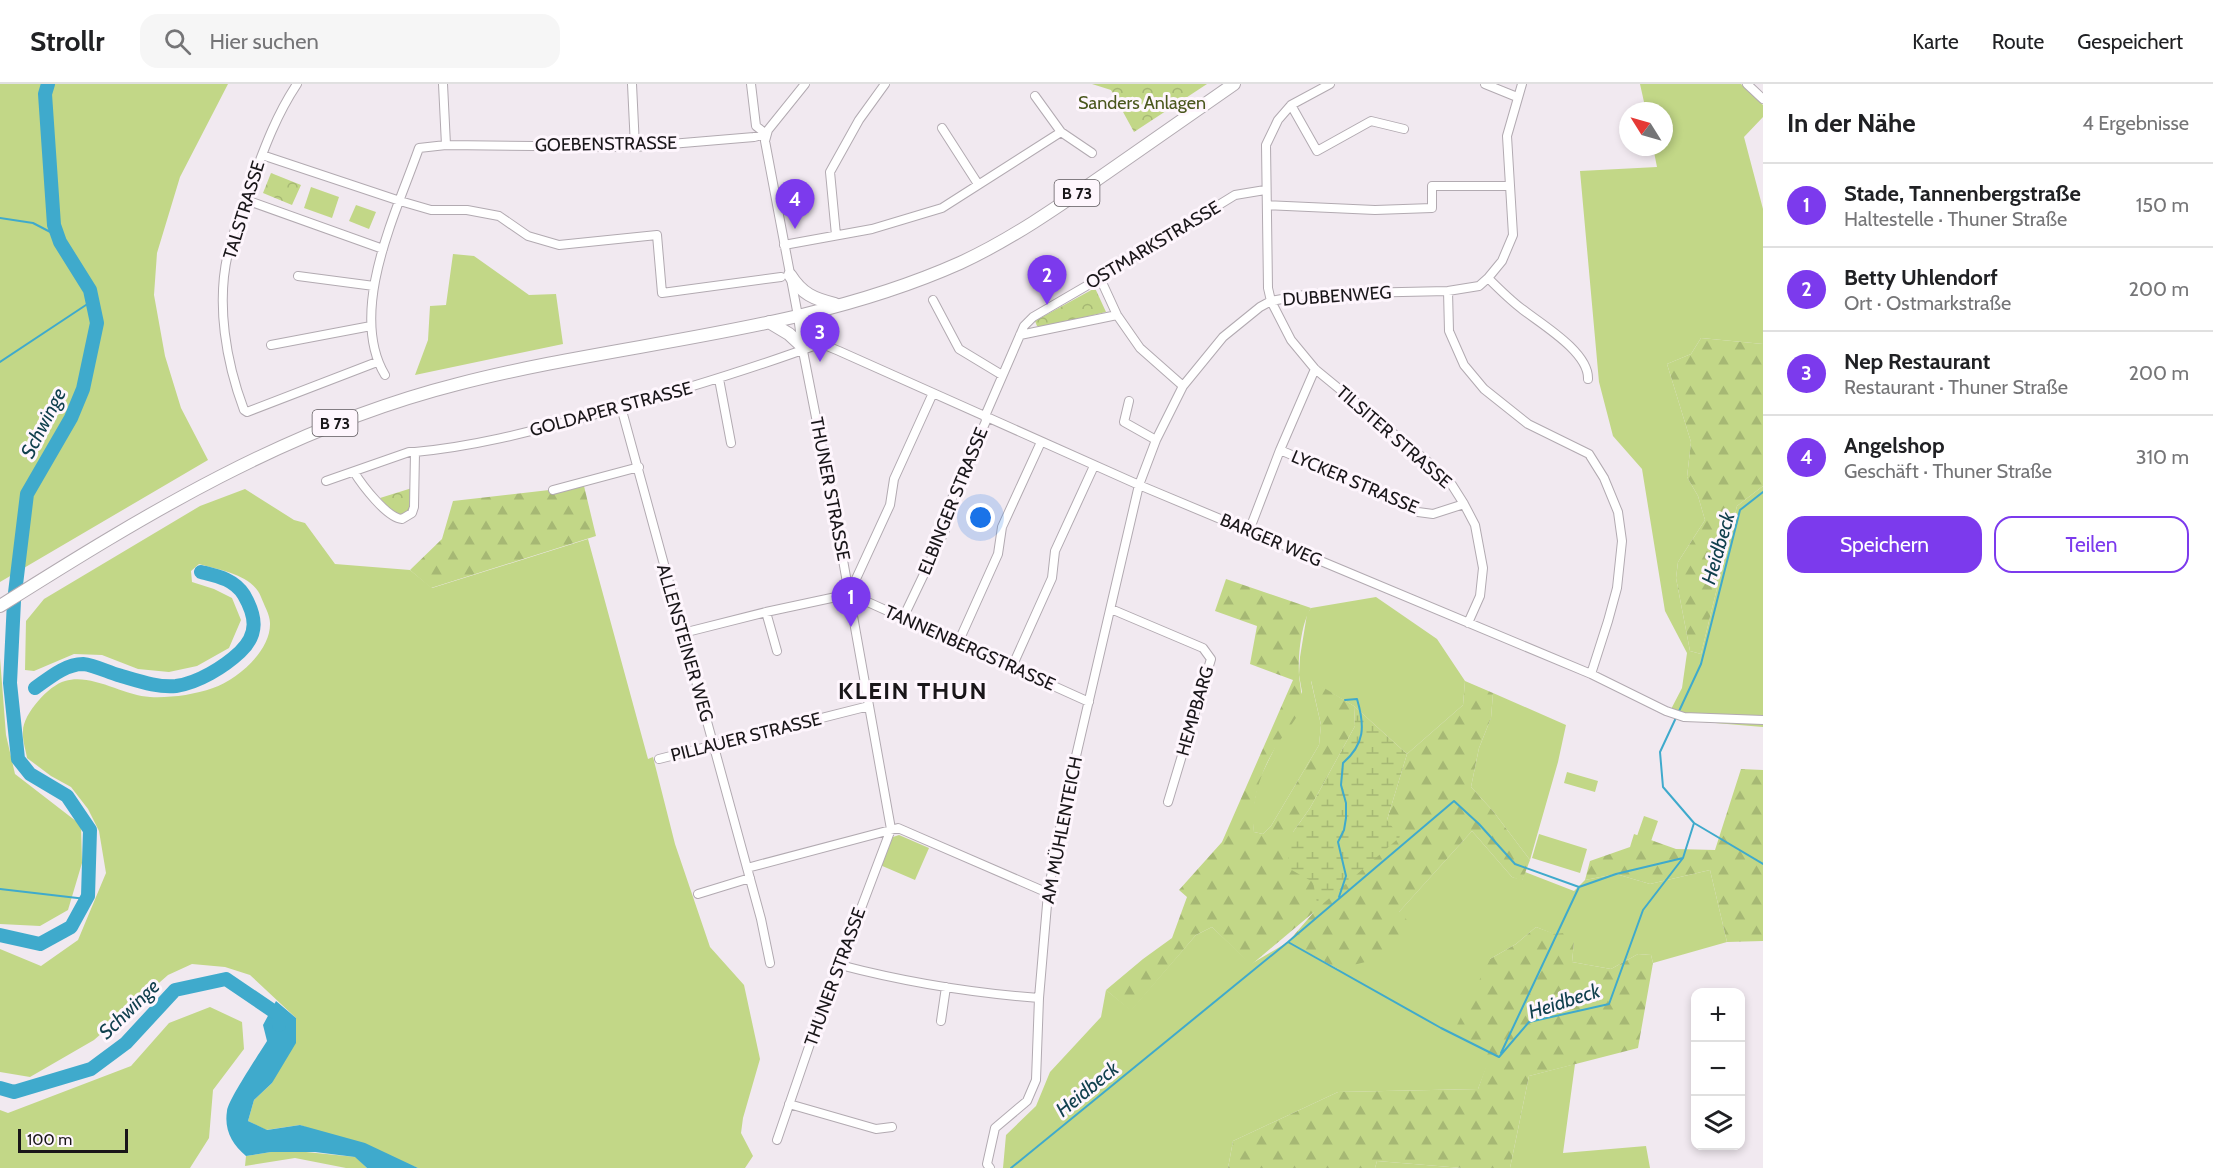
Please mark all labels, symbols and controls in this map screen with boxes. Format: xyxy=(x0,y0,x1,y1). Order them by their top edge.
search box xyxy=(140,14,560,68)
text: Strollr xyxy=(30,24,104,58)
icon: search xyxy=(161,25,194,58)
text: Hier suchen xyxy=(209,28,319,55)
text: Karte xyxy=(1912,29,1959,54)
text: Route xyxy=(1992,29,2044,54)
text: Gespeichert xyxy=(2077,29,2183,54)
park label: Sanders Anlagen xyxy=(1078,92,1206,114)
north arrow xyxy=(1619,102,1673,156)
text: In der Nähe xyxy=(1787,107,1916,139)
text: 4 Ergebnisse xyxy=(2082,111,2189,135)
street label: GOEBENSTRASSE xyxy=(535,132,677,156)
street label: TALSTRASSE xyxy=(219,158,269,262)
pin: 4 xyxy=(776,180,814,229)
road number: B 73 xyxy=(1054,180,1100,206)
text: Stade, Tannenbergstraße xyxy=(1844,180,2081,207)
text: 1 xyxy=(1803,193,1810,217)
text: 150 m xyxy=(2136,193,2189,217)
street label: OSTMARKSTRASSE xyxy=(1082,196,1224,294)
text: Haltestelle · Thuner Straße xyxy=(1844,207,2067,231)
pin: 2 xyxy=(1028,256,1066,305)
text: Betty Uhlendorf xyxy=(1844,264,1998,291)
text: 2 xyxy=(1801,277,1812,301)
text: 200 m xyxy=(2129,277,2189,301)
street label: DUBBENWEG xyxy=(1282,281,1392,311)
text: Ort · Ostmarkstraße xyxy=(1844,291,2011,315)
pin: 3 xyxy=(800,312,840,362)
text: Nep Restaurant xyxy=(1844,348,1990,375)
text: 3 xyxy=(1801,361,1812,385)
text: 200 m xyxy=(2129,361,2189,385)
text: Restaurant · Thuner Straße xyxy=(1844,375,2068,399)
street label: GOLDAPER STRASSE xyxy=(527,377,695,441)
street label: TILSITER STRASSE xyxy=(1332,381,1456,493)
water label: Schwinge xyxy=(15,384,71,462)
road number: B 73 xyxy=(312,410,358,436)
street label: THUNER STRASSE xyxy=(805,415,855,563)
street label: ELBINGER STRASSE xyxy=(913,424,993,578)
text: Angelshop xyxy=(1844,432,1945,459)
street label: LYCKER STRASSE xyxy=(1288,445,1422,519)
text: 4 xyxy=(1800,445,1813,469)
text: 310 m xyxy=(2136,445,2189,469)
text: Geschäft · Thuner Straße xyxy=(1844,459,2052,483)
your location xyxy=(966,503,995,532)
water label: Heidbeck xyxy=(1696,508,1740,587)
street label: BARGER WEG xyxy=(1217,509,1325,571)
button: Speichern xyxy=(1787,516,1982,573)
button: Teilen xyxy=(1994,516,2189,573)
street label: ALLENSTEINER WEG xyxy=(652,562,718,724)
pin: 1 xyxy=(832,578,870,627)
street label: TANNENBERGSTRASSE xyxy=(881,600,1059,696)
street label: HEMPBARG xyxy=(1172,664,1218,758)
district label: KLEIN THUN xyxy=(838,676,988,705)
street label: PILLAUER STRASSE xyxy=(668,708,824,766)
street label: AM MÜHLENTEICH xyxy=(1037,754,1087,906)
street label: THUNER STRASSE xyxy=(800,905,870,1049)
water label: Schwinge xyxy=(94,974,164,1044)
water label: Heidbeck xyxy=(1525,978,1604,1024)
map controls xyxy=(1691,988,1745,1150)
button: + xyxy=(1691,988,1745,1042)
button: − xyxy=(1691,1042,1745,1096)
water label: Heidbeck xyxy=(1051,1056,1124,1122)
button: layers xyxy=(1691,1096,1745,1150)
scale bar xyxy=(18,1126,128,1154)
text: 100 m xyxy=(27,1130,72,1149)

